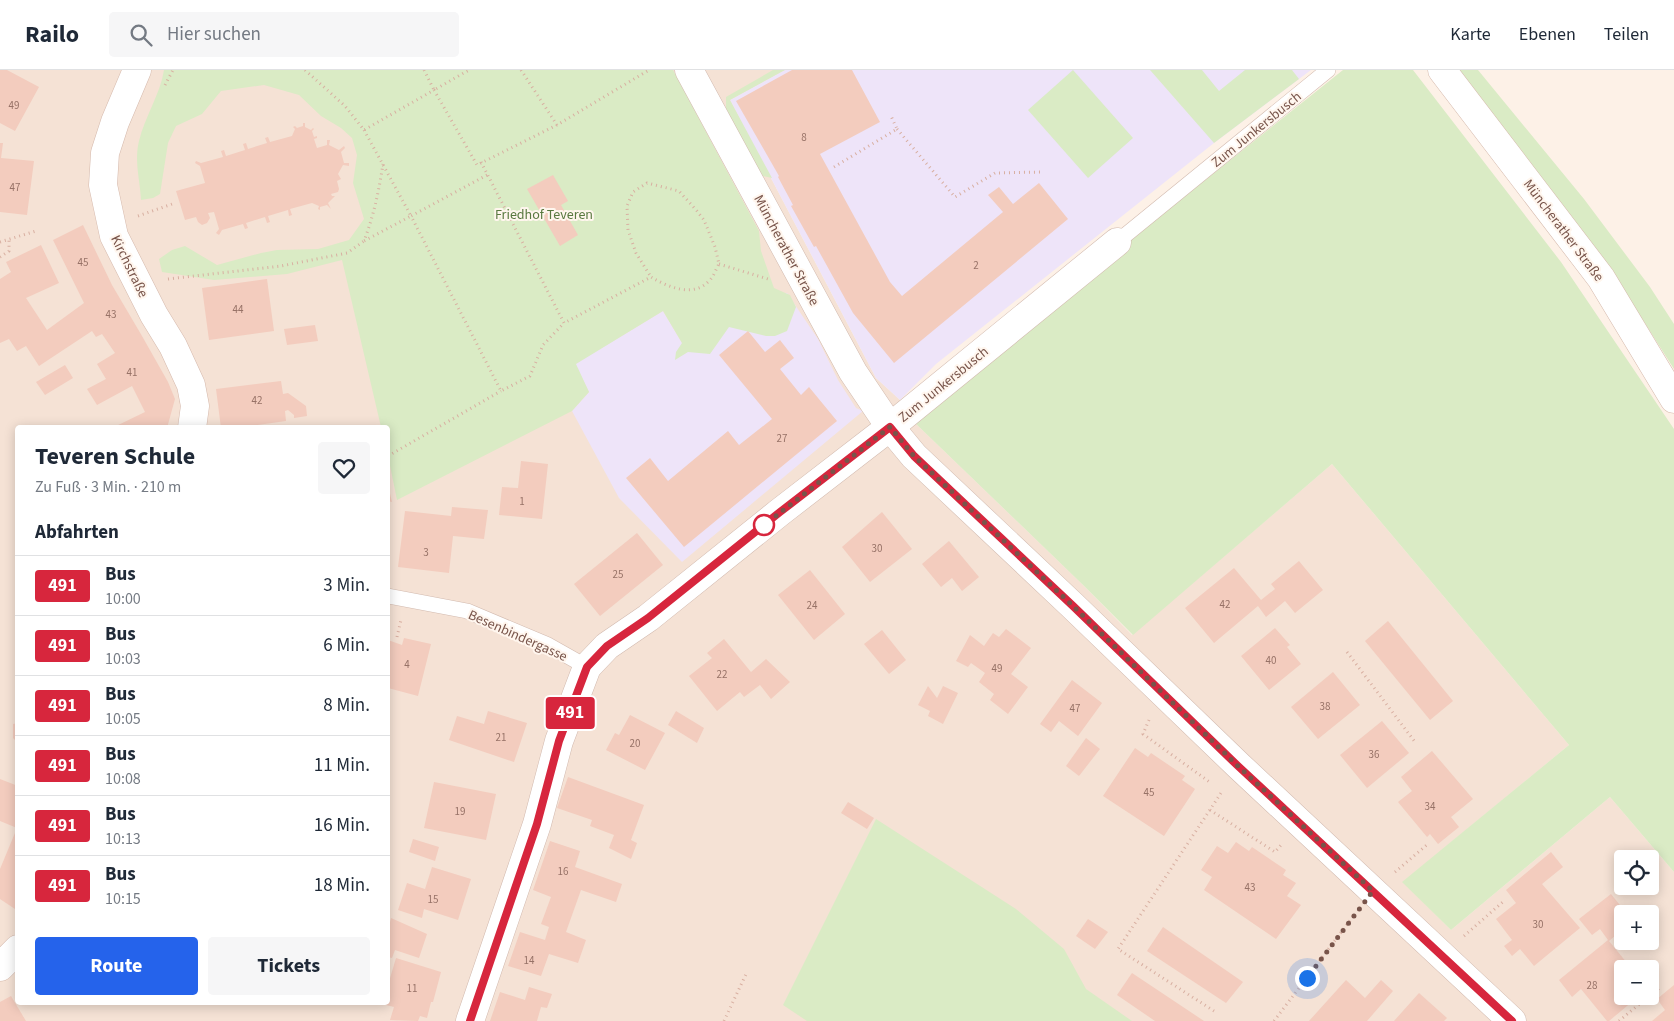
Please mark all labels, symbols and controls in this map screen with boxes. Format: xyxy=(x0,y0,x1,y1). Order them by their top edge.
search box xyxy=(109,12,459,57)
text: Railo xyxy=(25,17,79,52)
icon: search xyxy=(127,21,155,49)
text: Hier suchen xyxy=(167,21,261,48)
text: Karte xyxy=(1450,22,1491,47)
text: Ebenen xyxy=(1519,22,1576,47)
text: Teilen xyxy=(1604,22,1649,47)
street label: Zum Junkersbusch xyxy=(1207,87,1306,172)
house number: 49 xyxy=(9,98,19,113)
house number: 8 xyxy=(801,130,807,145)
street label: Müncherather Straße xyxy=(1518,175,1608,286)
house number: 47 xyxy=(10,180,20,195)
street label: Müncherather Straße xyxy=(748,191,824,310)
park label: Friedhof Teveren xyxy=(495,205,593,225)
street label: Kirchstraße xyxy=(105,232,153,301)
house number: 45 xyxy=(78,255,88,270)
house number: 2 xyxy=(973,258,979,273)
house number: 44 xyxy=(233,302,244,317)
house number: 43 xyxy=(106,307,116,322)
street label: Zum Junkersbusch xyxy=(894,342,993,427)
house number: 41 xyxy=(127,365,137,380)
house number: 42 xyxy=(252,393,262,408)
house number: 27 xyxy=(777,431,787,446)
text: Teveren Schule xyxy=(35,439,195,474)
button: heart xyxy=(318,442,370,494)
text: Zu Fuß · 3 Min. · 210 m xyxy=(35,476,181,498)
house number: 1 xyxy=(519,494,525,509)
unlabelled marker xyxy=(753,514,775,536)
text: Abfahrten xyxy=(35,519,119,546)
house number: 30 xyxy=(872,541,882,556)
house number: 3 xyxy=(423,545,429,560)
text: Bus xyxy=(105,561,136,588)
house number: 25 xyxy=(613,567,623,582)
text: 3 Min. xyxy=(323,572,370,599)
text: 491 xyxy=(48,573,77,598)
text: 10:00 xyxy=(105,588,141,610)
house number: 42 xyxy=(1220,597,1230,612)
house number: 24 xyxy=(807,598,818,613)
street label: Besenbindergasse xyxy=(465,605,570,667)
text: Bus xyxy=(105,621,136,648)
text: 6 Min. xyxy=(323,632,370,659)
text: 491 xyxy=(48,633,77,658)
text: 10:03 xyxy=(105,648,141,670)
house number: 40 xyxy=(1266,653,1276,668)
house number: 4 xyxy=(404,657,410,672)
house number: 49 xyxy=(992,661,1002,676)
house number: 22 xyxy=(717,667,727,682)
text: Bus xyxy=(105,681,136,708)
text: 8 Min. xyxy=(323,692,370,719)
text: 491 xyxy=(48,693,77,718)
line badge: 491 xyxy=(541,697,599,729)
house number: 38 xyxy=(1320,699,1331,714)
text: 491 xyxy=(556,700,584,725)
house number: 47 xyxy=(1070,701,1080,716)
text: 10:05 xyxy=(105,708,141,730)
house number: 21 xyxy=(496,730,506,745)
house number: 20 xyxy=(630,736,640,751)
text: Bus xyxy=(105,741,136,768)
house number: 36 xyxy=(1369,747,1380,762)
text: 11 Min. xyxy=(314,752,370,779)
text: 491 xyxy=(48,753,77,778)
text: 10:08 xyxy=(105,768,141,790)
house number: 45 xyxy=(1144,785,1154,800)
house number: 34 xyxy=(1425,799,1436,814)
text: Bus xyxy=(105,801,136,828)
house number: 19 xyxy=(455,804,465,819)
text: 16 Min. xyxy=(314,812,370,839)
text: 491 xyxy=(48,813,77,838)
text: 10:13 xyxy=(105,828,141,850)
map controls xyxy=(1614,850,1659,1005)
button: locate xyxy=(1614,850,1659,895)
text: Bus xyxy=(105,861,136,888)
house number: 16 xyxy=(558,864,569,879)
text: 18 Min. xyxy=(314,872,370,899)
text: 491 xyxy=(48,873,77,898)
house number: 43 xyxy=(1245,880,1255,895)
text: 10:15 xyxy=(105,888,141,910)
house number: 15 xyxy=(428,892,438,907)
button: + xyxy=(1614,905,1659,950)
house number: 30 xyxy=(1533,917,1543,932)
button: Route xyxy=(35,937,198,995)
button: Tickets xyxy=(208,937,370,995)
house number: 14 xyxy=(524,953,535,968)
button: − xyxy=(1614,960,1659,1005)
your location xyxy=(1295,966,1320,991)
house number: 28 xyxy=(1587,978,1598,993)
house number: 11 xyxy=(407,981,417,996)

